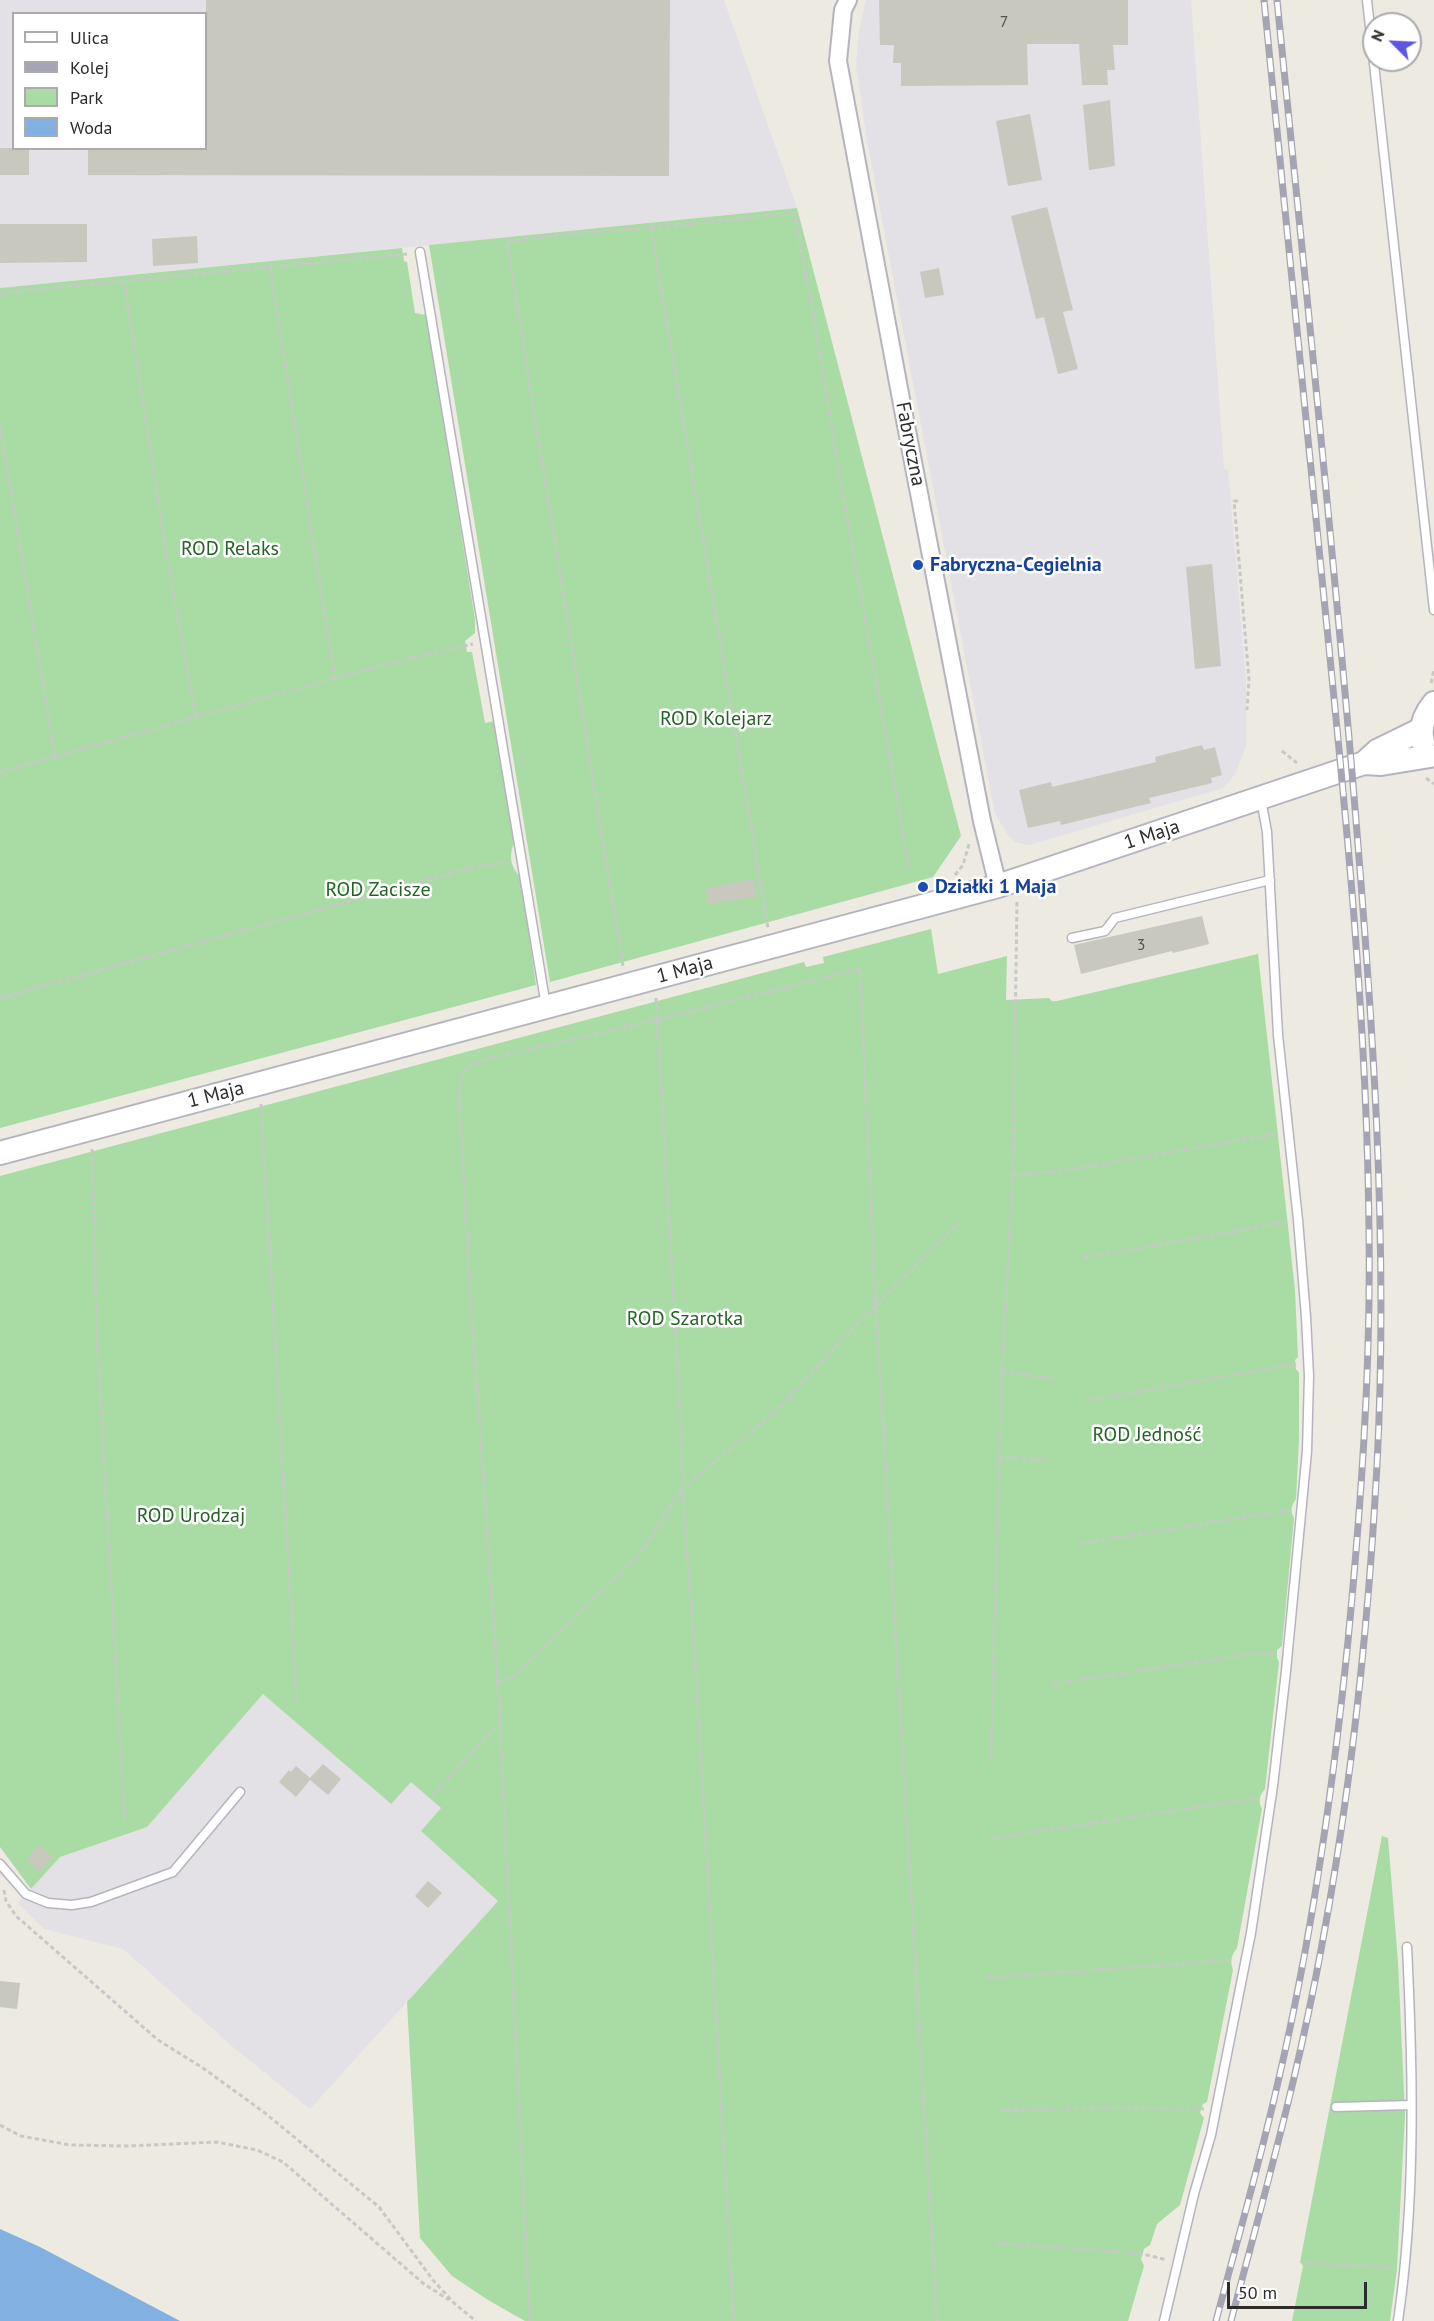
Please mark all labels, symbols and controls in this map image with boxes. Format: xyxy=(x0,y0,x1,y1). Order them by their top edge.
legend xyxy=(12,12,207,150)
house number: 7 xyxy=(1000,12,1008,32)
north arrow xyxy=(1362,12,1422,72)
text: Ulica xyxy=(70,26,109,49)
text: N xyxy=(1366,27,1389,44)
text: Kolej xyxy=(70,56,109,79)
text: Park xyxy=(70,86,103,109)
text: Woda xyxy=(70,116,112,139)
street label: Fabryczna xyxy=(890,400,930,488)
park label: ROD Relaks xyxy=(181,537,279,561)
place label: Fabryczna-Cegielnia xyxy=(930,553,1102,577)
marker: Fabryczna-Cegielnia xyxy=(911,558,925,572)
park label: ROD Kolejarz xyxy=(660,707,772,731)
street label: 1 Maja xyxy=(1121,815,1183,855)
place label: Działki 1 Maja xyxy=(935,875,1056,899)
park label: ROD Zacisze xyxy=(325,878,431,902)
marker: Działki 1 Maja xyxy=(916,880,930,894)
house number: 3 xyxy=(1137,935,1145,955)
street label: 1 Maja xyxy=(654,951,716,989)
street label: 1 Maja xyxy=(185,1076,247,1114)
park label: ROD Szarotka xyxy=(627,1307,743,1331)
park label: ROD Jedność xyxy=(1093,1423,1201,1447)
park label: ROD Urodzaj xyxy=(137,1504,245,1528)
scale bar xyxy=(1230,2270,1370,2308)
text: 50 m xyxy=(1238,2281,1277,2304)

